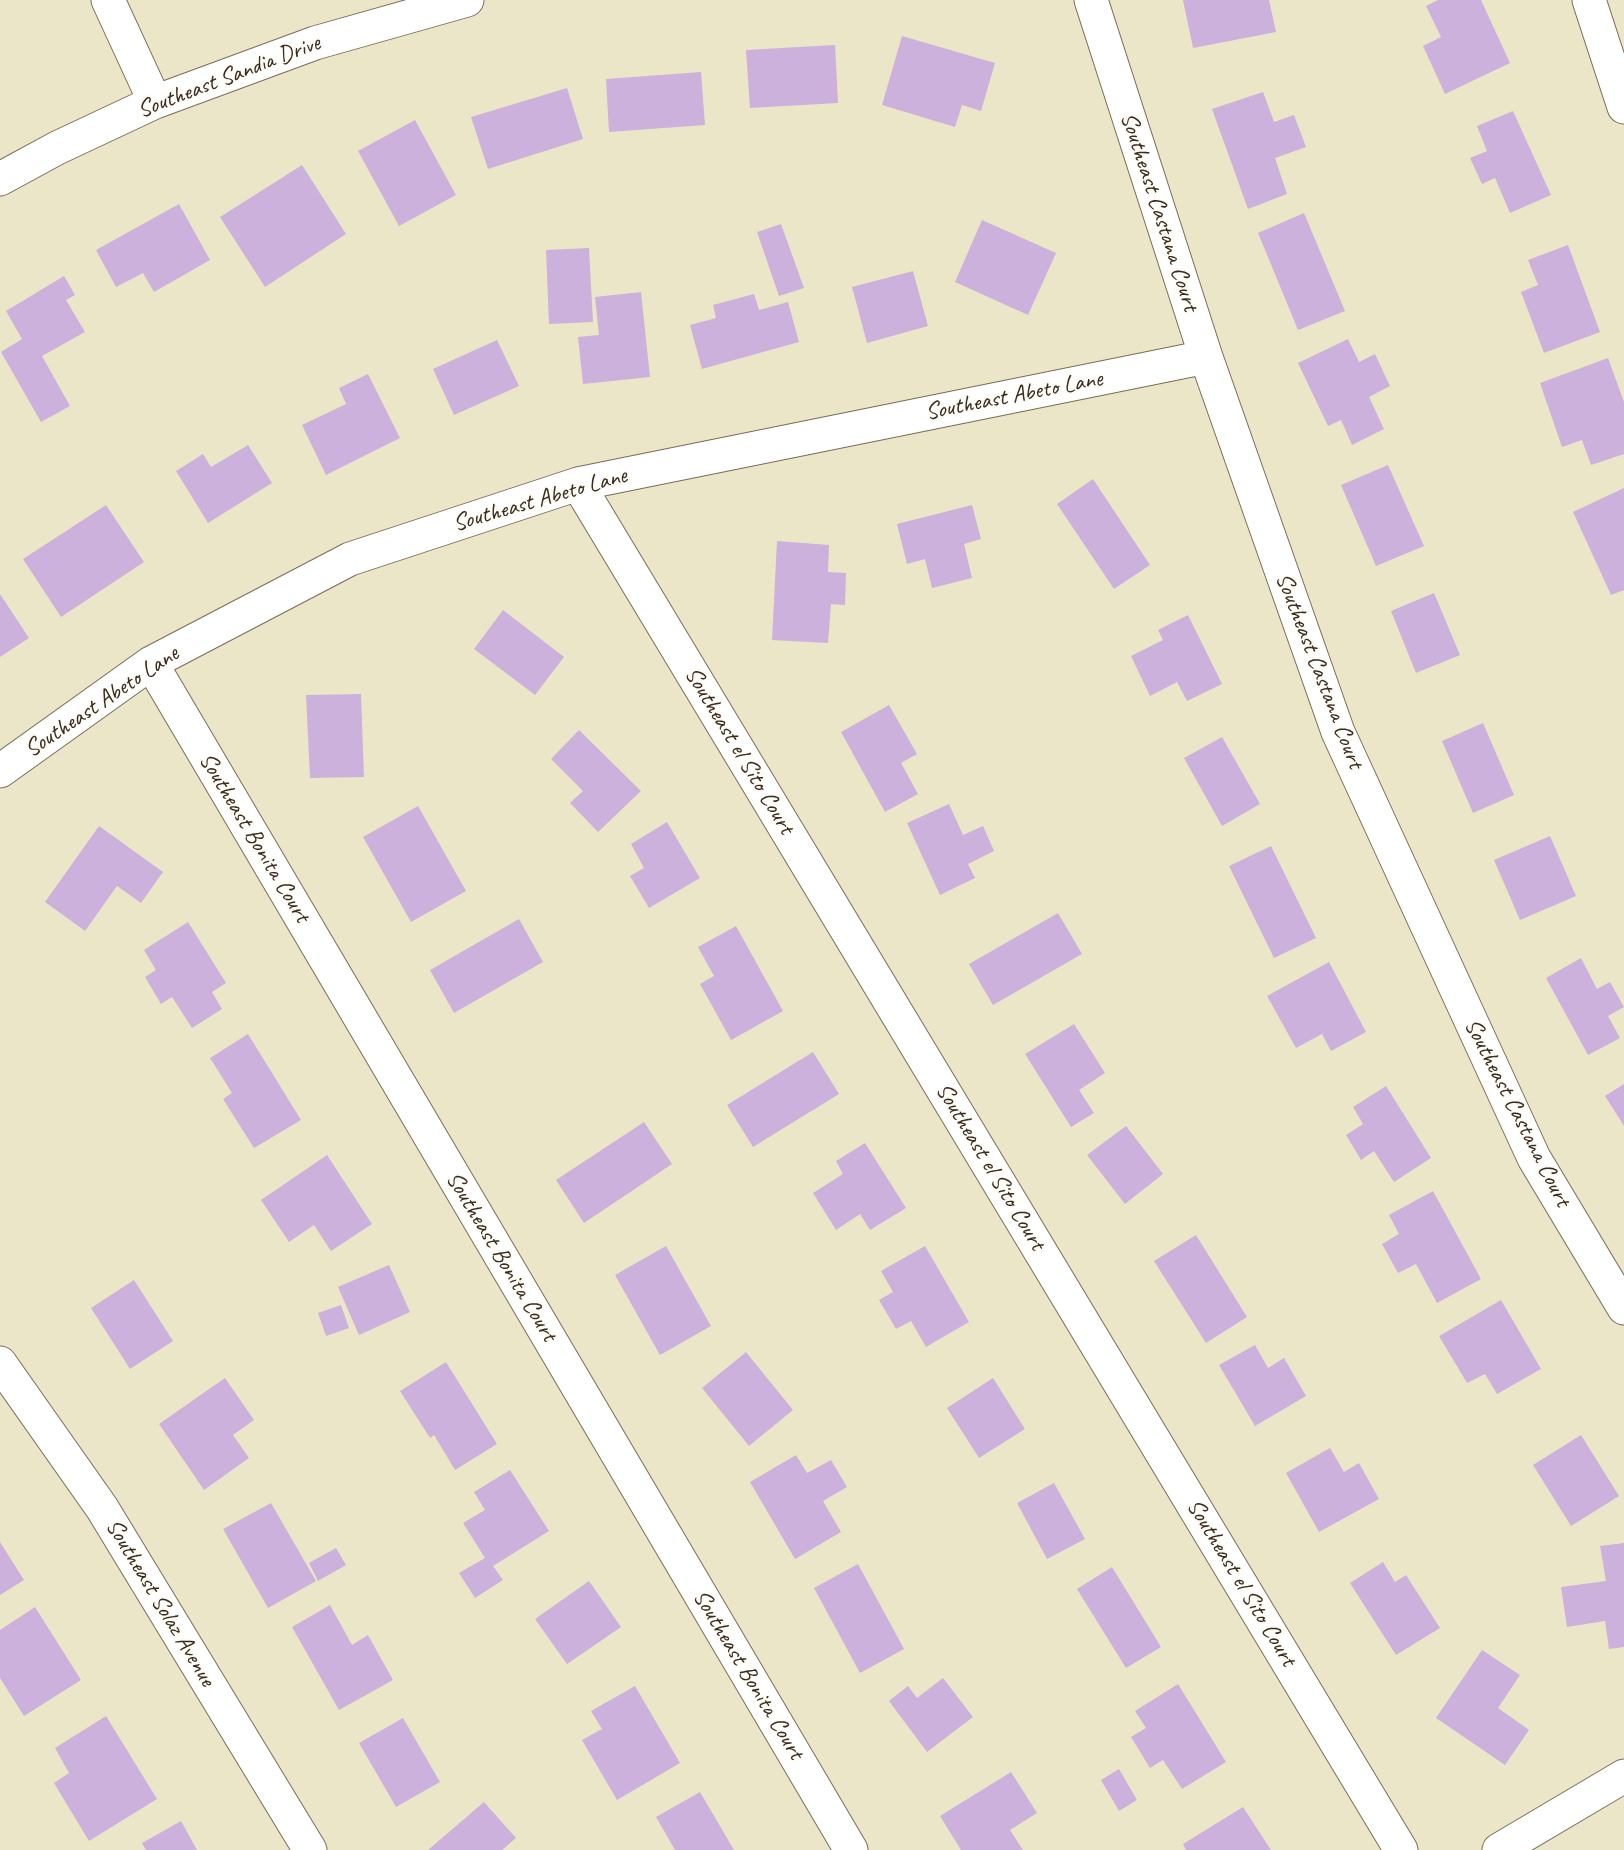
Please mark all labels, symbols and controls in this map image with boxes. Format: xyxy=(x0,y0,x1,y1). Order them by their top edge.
street label: Southeast Sandia Drive xyxy=(134,29,324,125)
street label: Southeast Castana Court xyxy=(1113,109,1205,315)
street label: Southeast Abeto Lane xyxy=(923,365,1105,427)
street label: Southeast Abeto Lane xyxy=(450,461,630,539)
street label: Southeast Castana Court xyxy=(1268,569,1370,773)
street label: Southeast Abeto Lane xyxy=(19,640,185,764)
street label: Southeast el Sito Court xyxy=(678,662,800,840)
street label: Southeast Bonita Court xyxy=(192,748,316,928)
street label: Southeast Castana Court xyxy=(1457,1014,1577,1212)
street label: Southeast el Sito Court xyxy=(929,1078,1051,1256)
street label: Southeast Bonita Court xyxy=(439,1167,563,1347)
street label: Southeast el Sito Court xyxy=(1180,1494,1302,1672)
street label: Southeast Solaz Avenue xyxy=(99,1514,221,1692)
street label: Southeast Bonita Court xyxy=(686,1585,810,1765)

